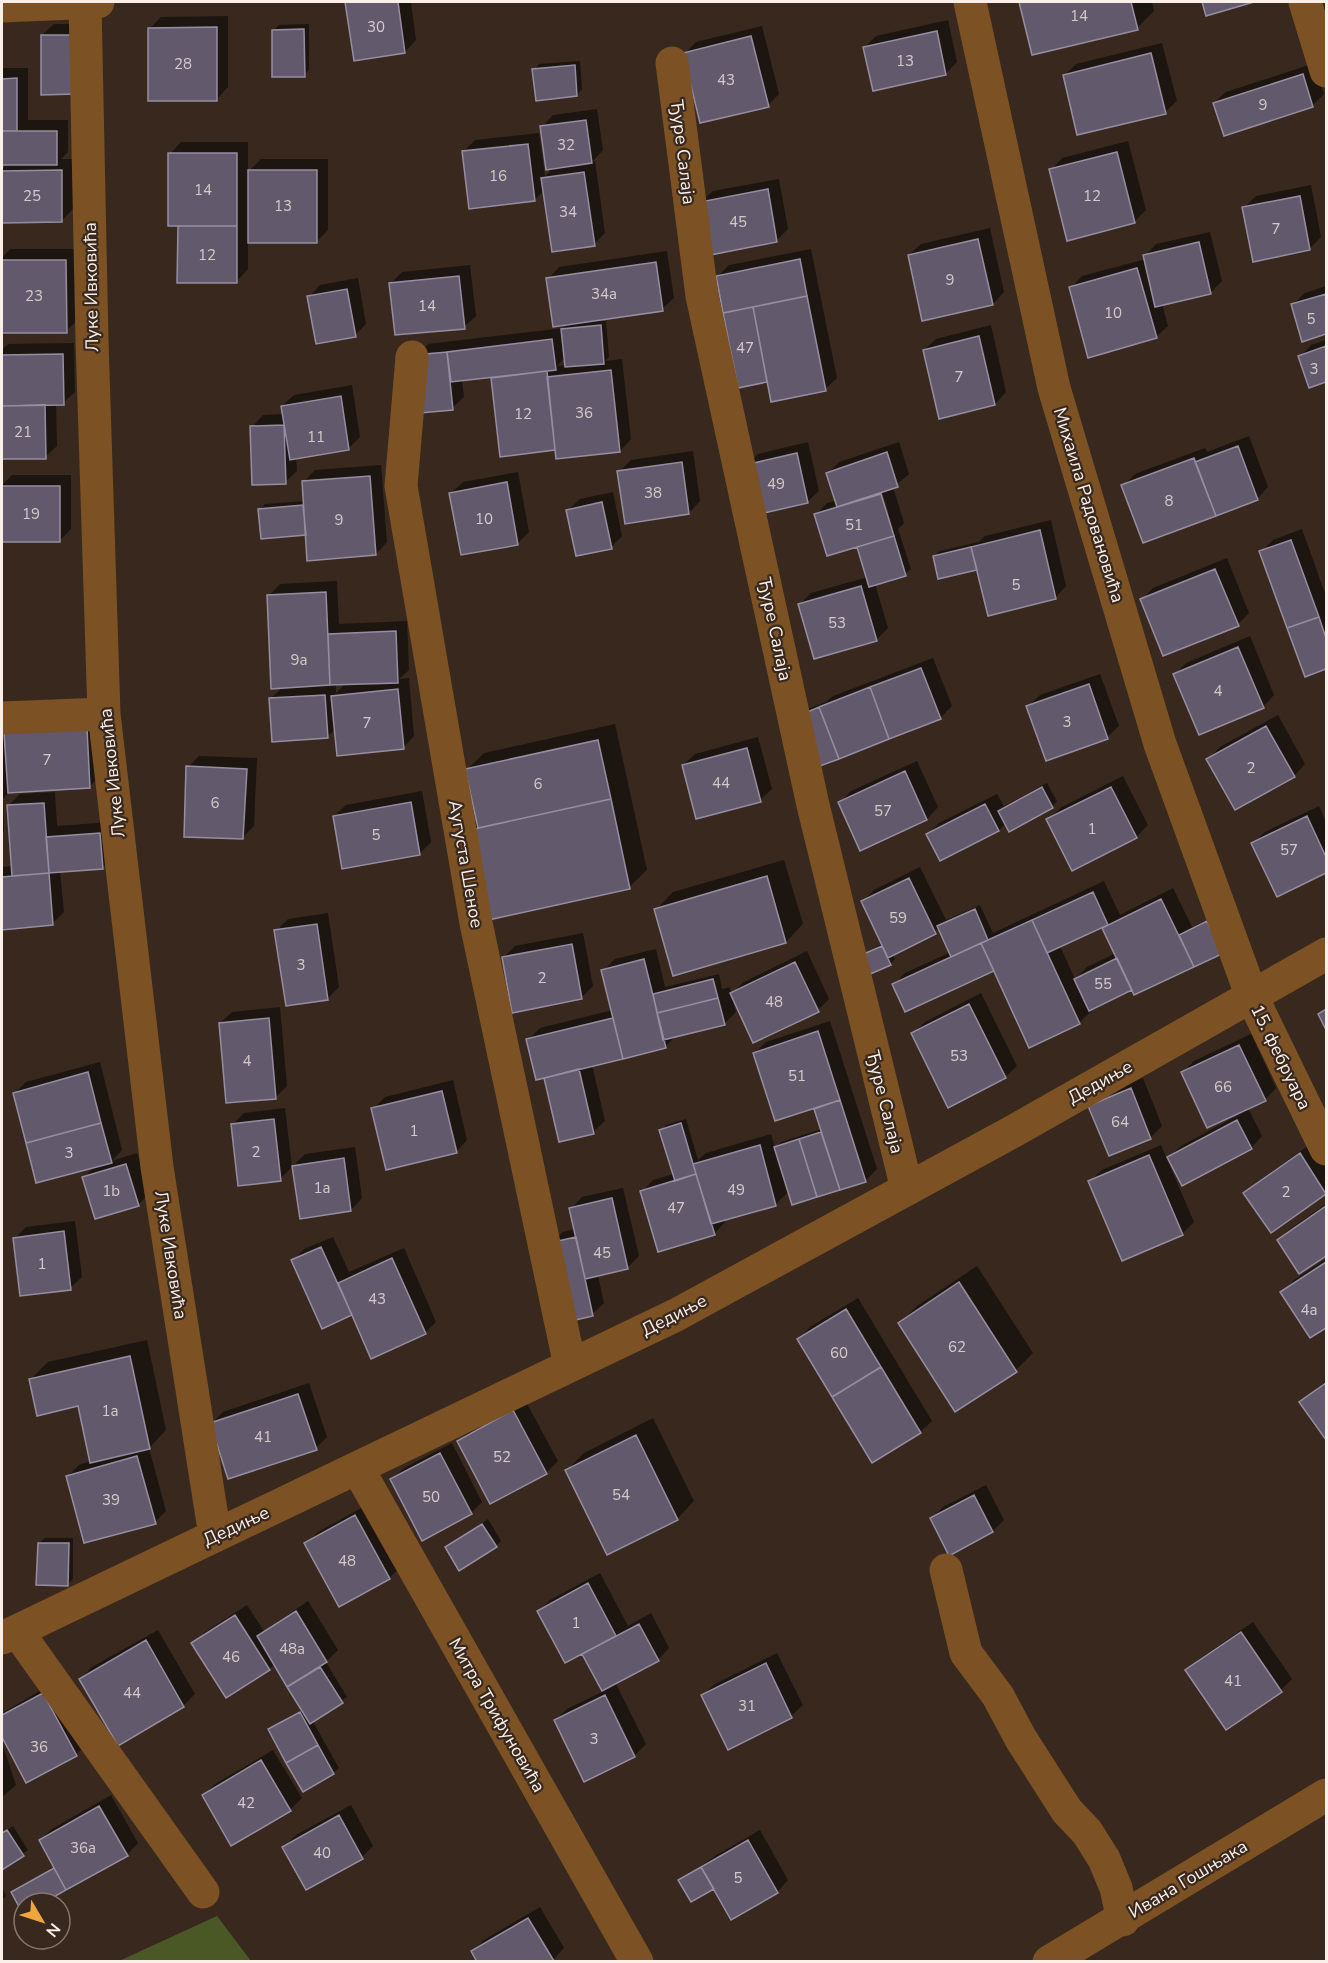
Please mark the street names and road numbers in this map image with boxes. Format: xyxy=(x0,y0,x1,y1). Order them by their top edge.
street label: Ђуре Салаја xyxy=(665,98,701,206)
street label: Луке Ивковића xyxy=(78,222,104,352)
street label: Михаила Радовановића xyxy=(1048,405,1130,605)
street label: Ђуре Салаја xyxy=(752,575,798,683)
street label: Луке Ивковића xyxy=(93,707,131,839)
street label: Аугуста Шеное xyxy=(443,798,489,930)
street label: 15. фебруара xyxy=(1245,1000,1317,1114)
street label: Ђуре Салаја xyxy=(861,1048,909,1156)
street label: Дедиње xyxy=(1063,1054,1137,1110)
street label: Луке Ивковића xyxy=(149,1189,193,1321)
street label: Дедиње xyxy=(637,1288,711,1342)
street label: Дедиње xyxy=(199,1500,273,1552)
street label: Митра Трифуновића xyxy=(443,1633,551,1797)
street label: Ивана Гошњака xyxy=(1124,1834,1252,1924)

